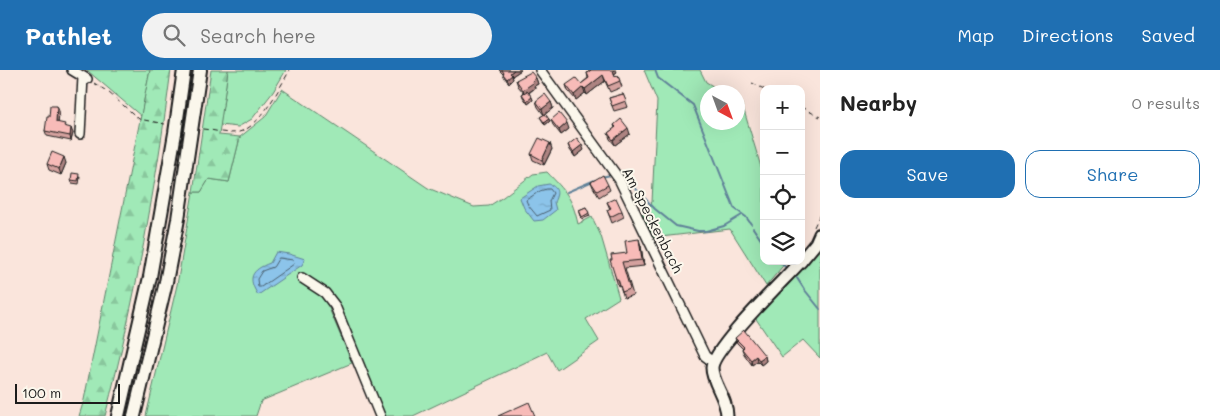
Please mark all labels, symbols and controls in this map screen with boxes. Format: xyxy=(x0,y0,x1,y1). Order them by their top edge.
search box xyxy=(142,13,492,58)
text: Pathlet xyxy=(25,20,112,51)
icon: search xyxy=(160,21,188,49)
text: Search here xyxy=(200,23,316,48)
text: Map xyxy=(957,23,994,47)
text: Directions xyxy=(1022,23,1114,47)
text: Saved xyxy=(1142,23,1195,47)
north arrow xyxy=(700,85,745,130)
map controls xyxy=(760,85,805,265)
button: + xyxy=(760,85,805,130)
text: Nearby xyxy=(840,89,917,116)
text: 0 results xyxy=(1132,92,1200,113)
button: − xyxy=(760,130,805,175)
button: Save xyxy=(840,150,1015,198)
button: Share xyxy=(1025,150,1200,198)
street label: Am Speckenbach xyxy=(618,164,688,276)
button: locate xyxy=(760,175,805,220)
button: layers xyxy=(760,220,805,265)
scale bar xyxy=(15,381,120,404)
text: 100 m xyxy=(22,383,61,402)

